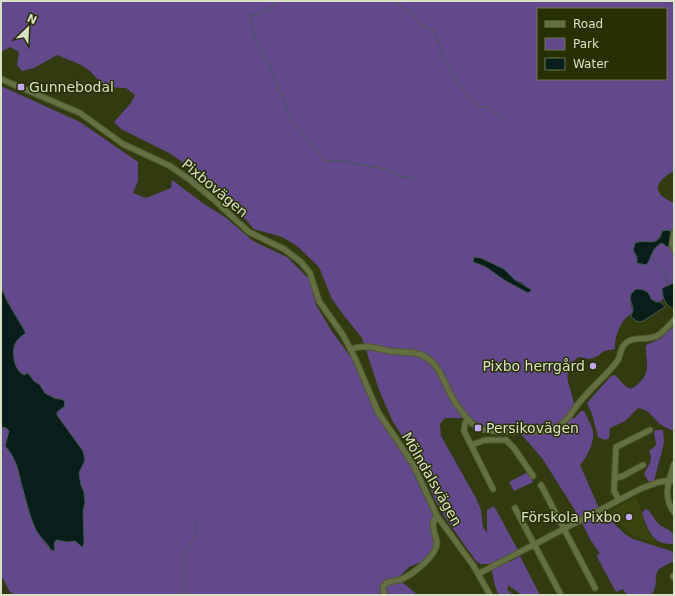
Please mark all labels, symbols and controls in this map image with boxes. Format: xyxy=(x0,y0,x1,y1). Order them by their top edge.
north arrow xyxy=(8,8,48,48)
legend xyxy=(537,8,667,80)
text: N xyxy=(25,12,39,27)
text: Road xyxy=(573,17,603,31)
text: Park xyxy=(573,37,599,51)
text: Water xyxy=(573,57,609,71)
place label: Gunnebodal xyxy=(29,79,114,95)
marker: Gunnebodal xyxy=(16,82,26,92)
street label: Pixbovägen xyxy=(179,156,251,220)
place label: Pixbo herrgård xyxy=(482,358,585,374)
marker: Pixbo herrgård xyxy=(588,361,598,371)
place label: Persikovägen xyxy=(486,420,579,436)
marker: Persikovägen xyxy=(473,423,483,433)
street label: Mölndalsvägen xyxy=(399,429,465,529)
place label: Förskola Pixbo xyxy=(521,509,621,525)
marker: Förskola Pixbo xyxy=(624,512,634,522)

